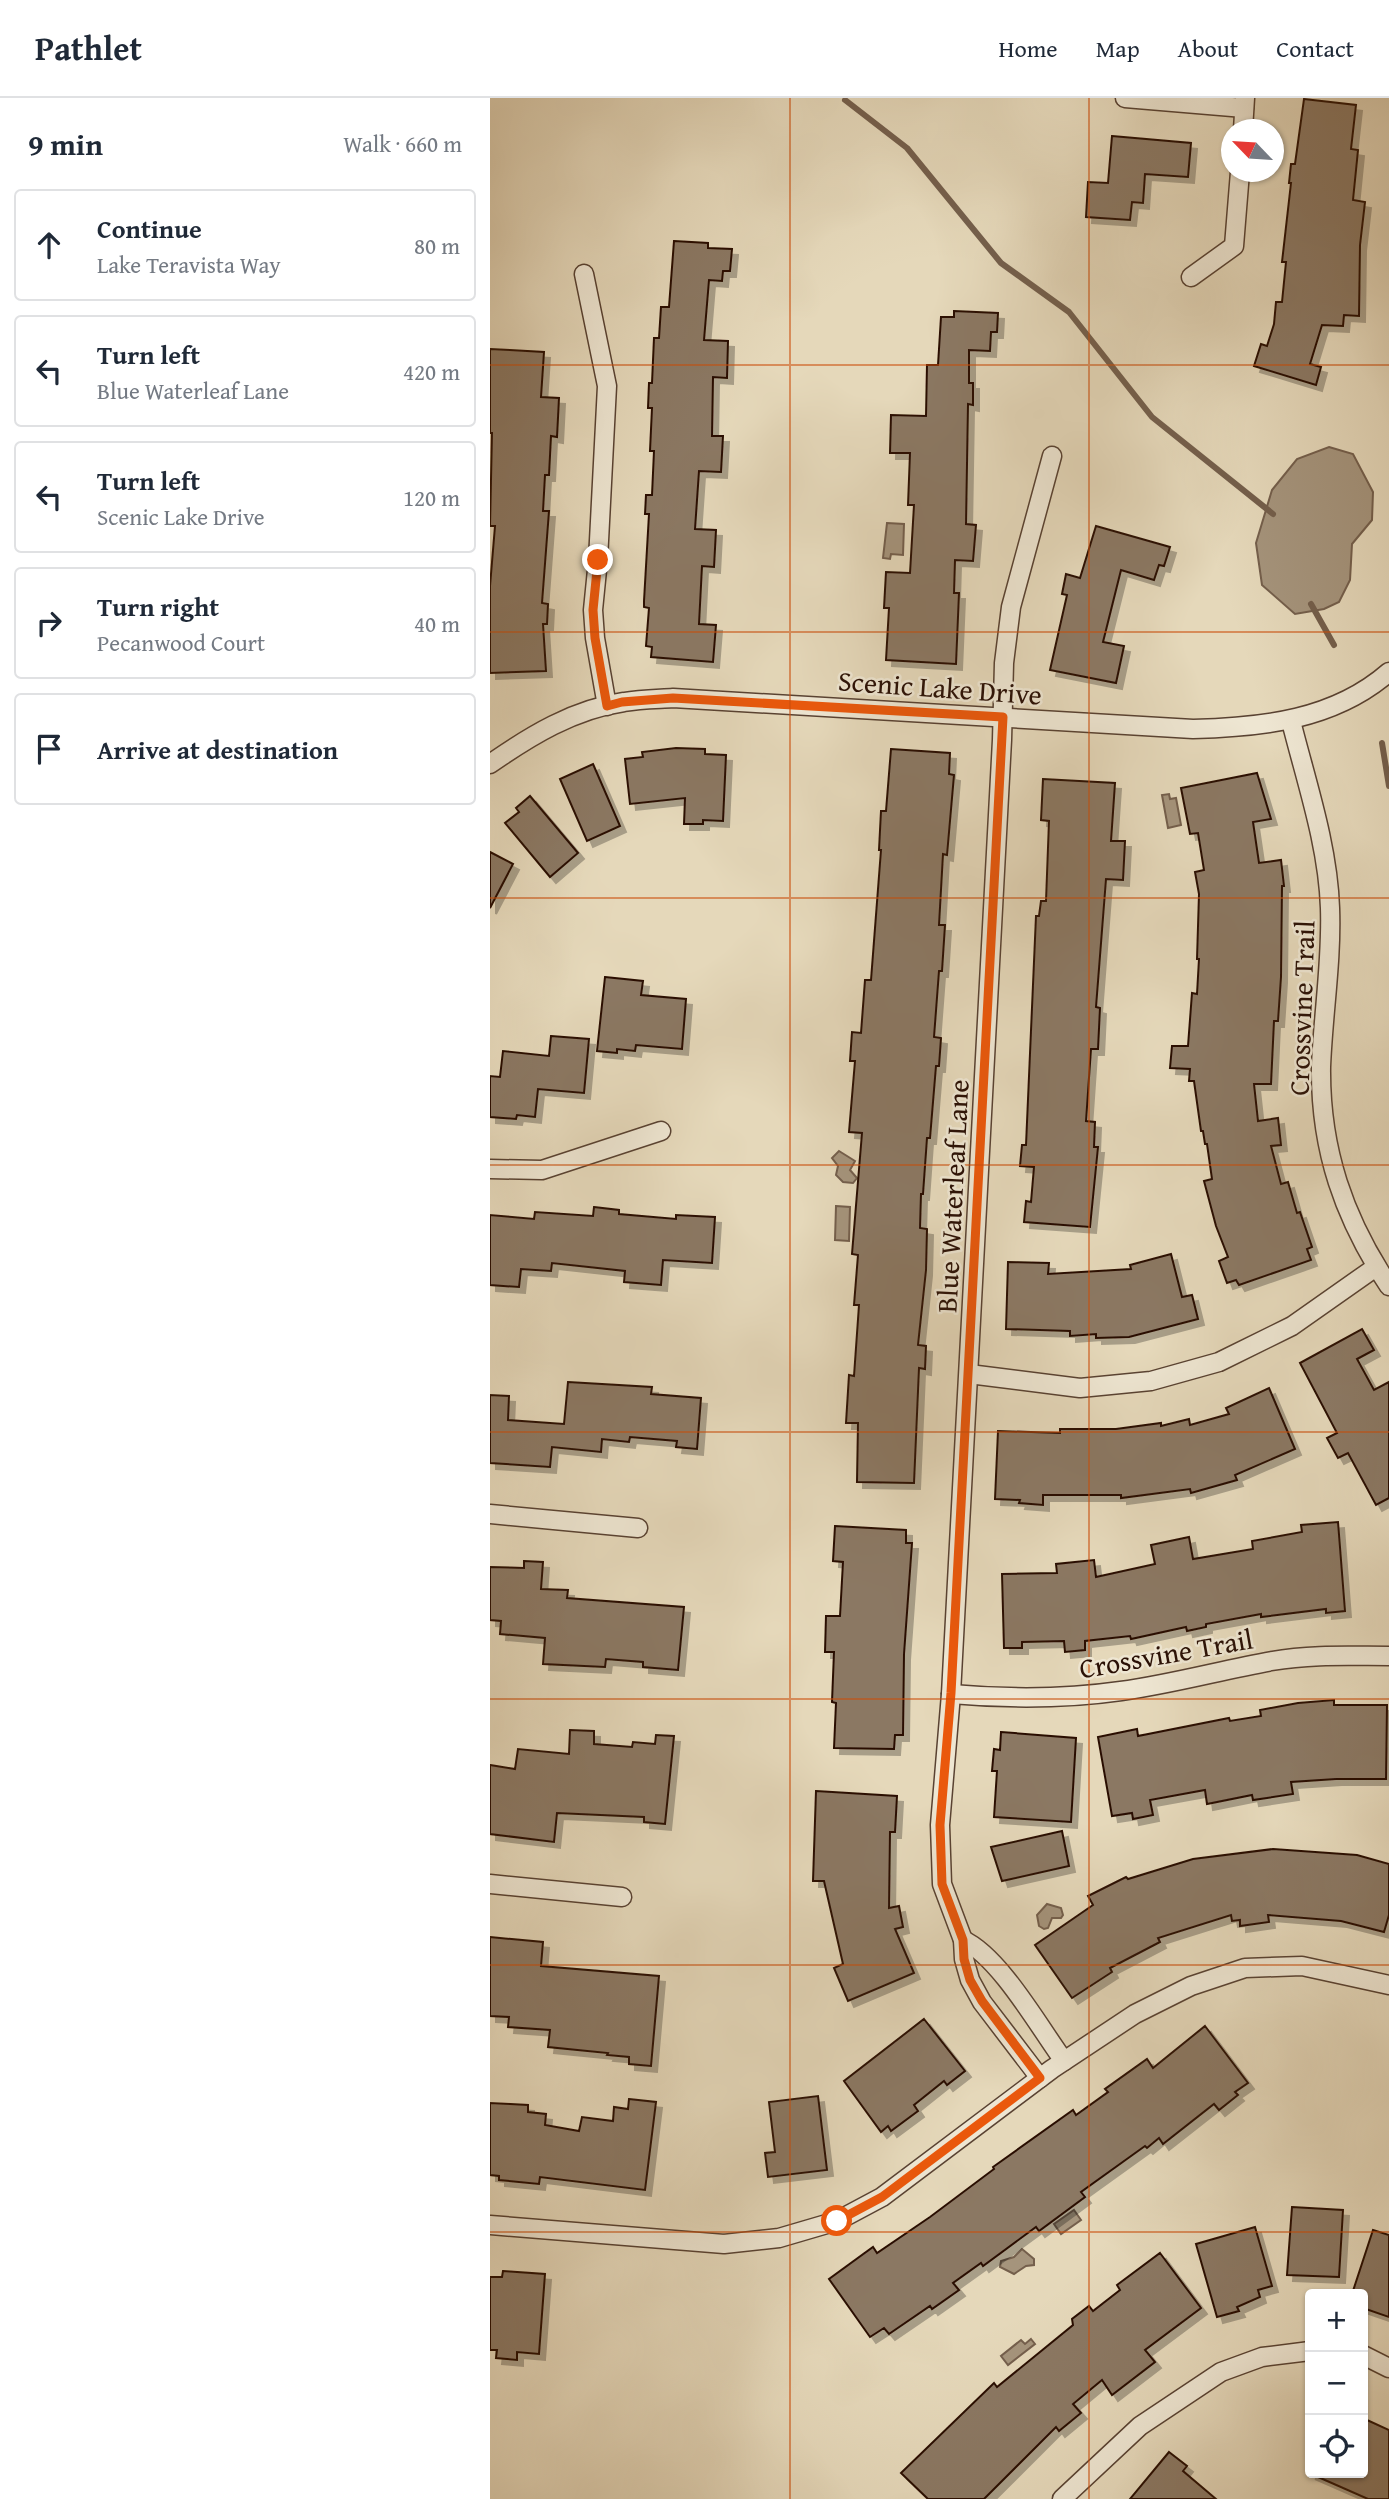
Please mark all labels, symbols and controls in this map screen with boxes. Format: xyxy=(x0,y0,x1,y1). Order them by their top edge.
text: Pathlet xyxy=(35,24,142,72)
text: Home xyxy=(999,31,1058,66)
text: Map xyxy=(1096,31,1140,66)
text: About xyxy=(1178,31,1238,66)
text: Contact xyxy=(1276,31,1354,66)
north arrow xyxy=(1221,119,1284,182)
text: 9 min xyxy=(28,122,103,166)
text: Walk · 660 m xyxy=(343,127,462,160)
text: Continue xyxy=(97,209,202,248)
icon: ahead xyxy=(30,226,68,264)
text: 80 m xyxy=(414,229,460,262)
text: Lake Teravista Way xyxy=(97,248,281,281)
text: Turn left xyxy=(97,335,200,374)
icon: left xyxy=(30,352,68,390)
text: 420 m xyxy=(403,355,460,388)
text: Blue Waterleaf Lane xyxy=(97,374,289,407)
text: Turn left xyxy=(97,461,200,500)
icon: left xyxy=(30,478,68,516)
text: 120 m xyxy=(403,481,460,514)
text: Scenic Lake Drive xyxy=(97,500,265,533)
route end xyxy=(582,544,613,575)
text: Turn right xyxy=(97,587,219,626)
icon: right xyxy=(30,604,68,642)
text: 40 m xyxy=(414,607,460,640)
text: Pecanwood Court xyxy=(97,626,265,659)
street label: Scenic Lake Drive xyxy=(837,659,1043,715)
icon: arrive xyxy=(30,730,68,768)
text: Arrive at destination xyxy=(97,730,338,769)
street label: Crossvine Trail xyxy=(1277,919,1325,1096)
street label: Blue Waterleaf Lane xyxy=(925,1078,979,1314)
street label: Crossvine Trail xyxy=(1076,1618,1256,1688)
route start xyxy=(821,2205,852,2236)
map controls xyxy=(1305,2289,1368,2478)
button: + xyxy=(1305,2289,1368,2352)
button: − xyxy=(1305,2352,1368,2415)
button: locate xyxy=(1305,2415,1368,2478)

